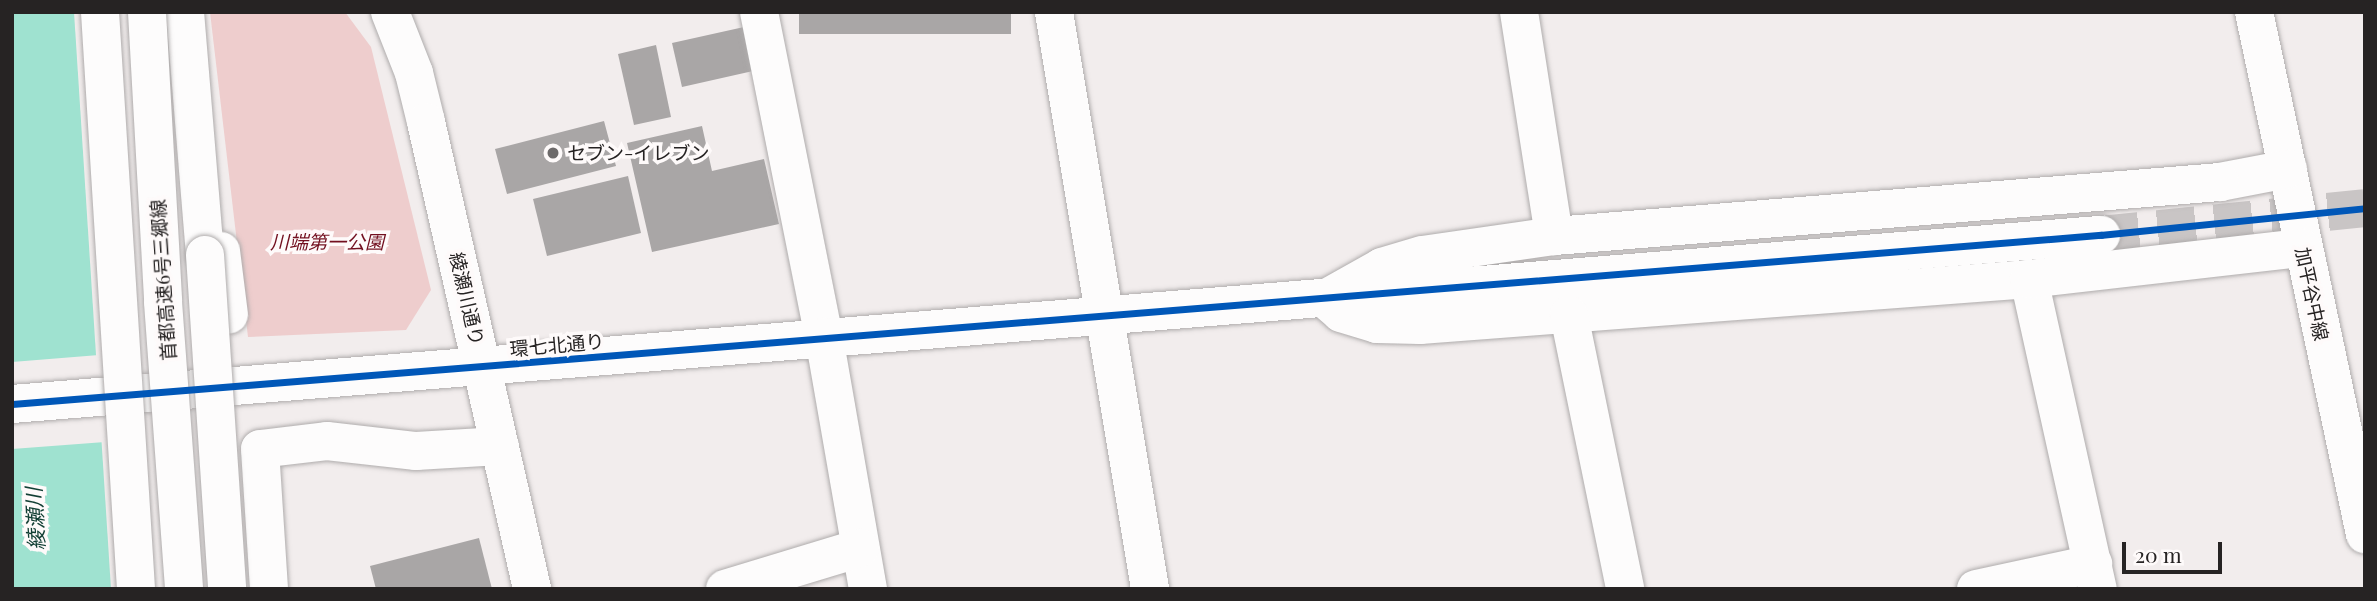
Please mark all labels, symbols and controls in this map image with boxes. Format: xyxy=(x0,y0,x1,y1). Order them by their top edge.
place label: セブン-イレブン xyxy=(567,142,709,164)
marker: セブン-イレブン xyxy=(545,145,561,161)
street label: 首都高速6号三郷線 xyxy=(146,198,180,362)
park label: 川端第一公園 xyxy=(270,231,384,253)
street label: 加平谷中線 xyxy=(2291,245,2333,343)
street label: 綾瀬川通り xyxy=(445,250,489,348)
street label: 環七北通り xyxy=(509,330,605,360)
water label: 綾瀬川 xyxy=(20,487,48,551)
scale bar xyxy=(2125,528,2225,572)
text: 20 m xyxy=(2135,540,2182,568)

